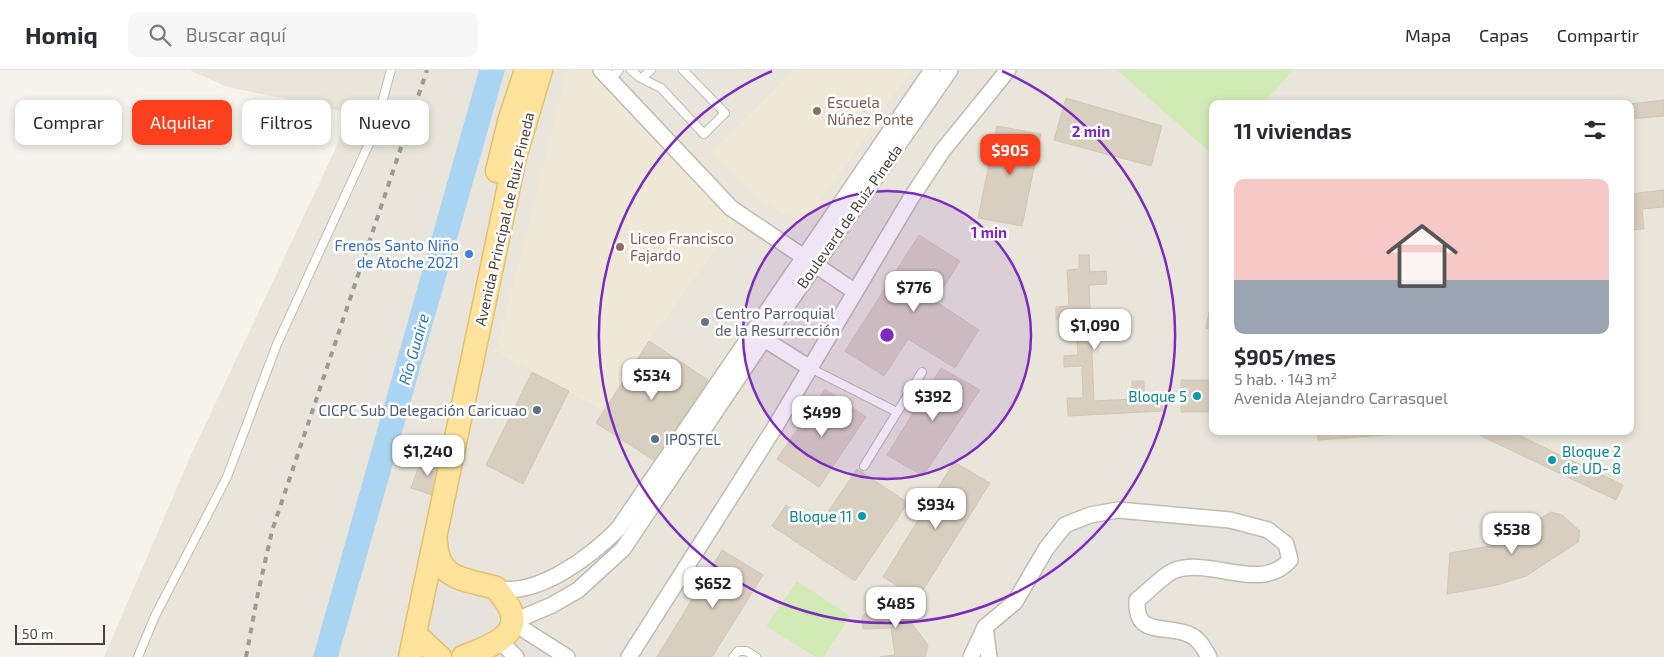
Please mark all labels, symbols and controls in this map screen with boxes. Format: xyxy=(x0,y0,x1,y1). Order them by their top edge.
search box xyxy=(128,12,478,57)
text: Homiq xyxy=(25,20,98,49)
icon: search xyxy=(146,21,174,49)
text: Buscar aquí xyxy=(186,23,286,46)
text: Mapa xyxy=(1405,24,1451,46)
text: Capas xyxy=(1479,24,1529,46)
text: Compartir xyxy=(1557,24,1639,46)
place label: Escuela Núñez Ponte xyxy=(827,93,914,128)
chip: Comprar xyxy=(15,100,122,145)
chip: Alquilar xyxy=(132,100,232,145)
chip: Filtros xyxy=(242,100,331,145)
chip: Nuevo xyxy=(341,100,429,145)
marker: Escuela Núñez Ponte xyxy=(811,105,823,117)
street label: Avenida Principal de Ruiz Pineda xyxy=(471,110,537,328)
icon: filters xyxy=(1581,116,1609,144)
text: 11 viviendas xyxy=(1234,118,1352,143)
text: 2 min xyxy=(1072,122,1110,140)
pin: $905 xyxy=(980,134,1040,176)
text: $905 xyxy=(991,140,1029,159)
street label: Boulevard de Ruiz Pineda xyxy=(792,141,906,291)
icon: home xyxy=(1377,211,1467,301)
text: 1 min xyxy=(971,223,1007,241)
place label: Liceo Francisco Fajardo xyxy=(630,229,734,265)
place label: Frenos Santo Niño de Atoche 2021 xyxy=(335,236,459,271)
marker: Liceo Francisco Fajardo xyxy=(614,241,626,253)
marker: Frenos Santo Niño de Atoche 2021 xyxy=(463,248,475,260)
pin: $776 xyxy=(884,270,944,313)
text: $776 xyxy=(896,277,932,296)
place label: Centro Parroquial de la Resurrección xyxy=(715,304,840,339)
pin: $1,090 xyxy=(1054,308,1136,351)
water label: Río Guaire xyxy=(394,311,432,387)
text: $1,090 xyxy=(1070,315,1120,334)
marker: Centro Parroquial de la Resurrección xyxy=(699,316,711,328)
centre of rings xyxy=(878,326,896,344)
text: $905/mes xyxy=(1234,344,1336,369)
pin: $534 xyxy=(622,358,682,401)
text: $534 xyxy=(633,365,671,384)
text: 5 hab. · 143 m² xyxy=(1234,369,1337,388)
pin: $392 xyxy=(903,380,963,422)
text: $392 xyxy=(914,386,952,405)
place label: Bloque 5 xyxy=(1128,387,1187,405)
text: Avenida Alejandro Carrasquel xyxy=(1234,388,1448,407)
marker: Bloque 5 xyxy=(1191,390,1203,402)
pin: $499 xyxy=(792,396,852,438)
place label: CICPC Sub Delegación Caricuao xyxy=(319,401,527,419)
text: $499 xyxy=(803,402,841,421)
marker: CICPC Sub Delegación Caricuao xyxy=(531,404,543,416)
place label: IPOSTEL xyxy=(665,430,721,448)
marker: IPOSTEL xyxy=(649,433,661,445)
pin: $1,240 xyxy=(387,434,469,477)
text: $1,240 xyxy=(403,441,453,460)
place label: Bloque 2 de UD- 8 xyxy=(1562,442,1621,477)
marker: Bloque 2 de UD- 8 xyxy=(1546,454,1558,466)
pin: $934 xyxy=(906,488,966,530)
text: $934 xyxy=(917,494,955,513)
place label: Bloque 11 xyxy=(789,507,852,525)
marker: Bloque 11 xyxy=(856,510,868,522)
pin: $538 xyxy=(1482,512,1542,555)
text: $538 xyxy=(1493,519,1531,538)
pin: $652 xyxy=(683,566,743,609)
text: $652 xyxy=(695,573,731,592)
pin: $485 xyxy=(866,586,926,629)
text: $485 xyxy=(877,593,915,612)
scale bar xyxy=(15,622,105,645)
text: 50 m xyxy=(22,625,53,642)

